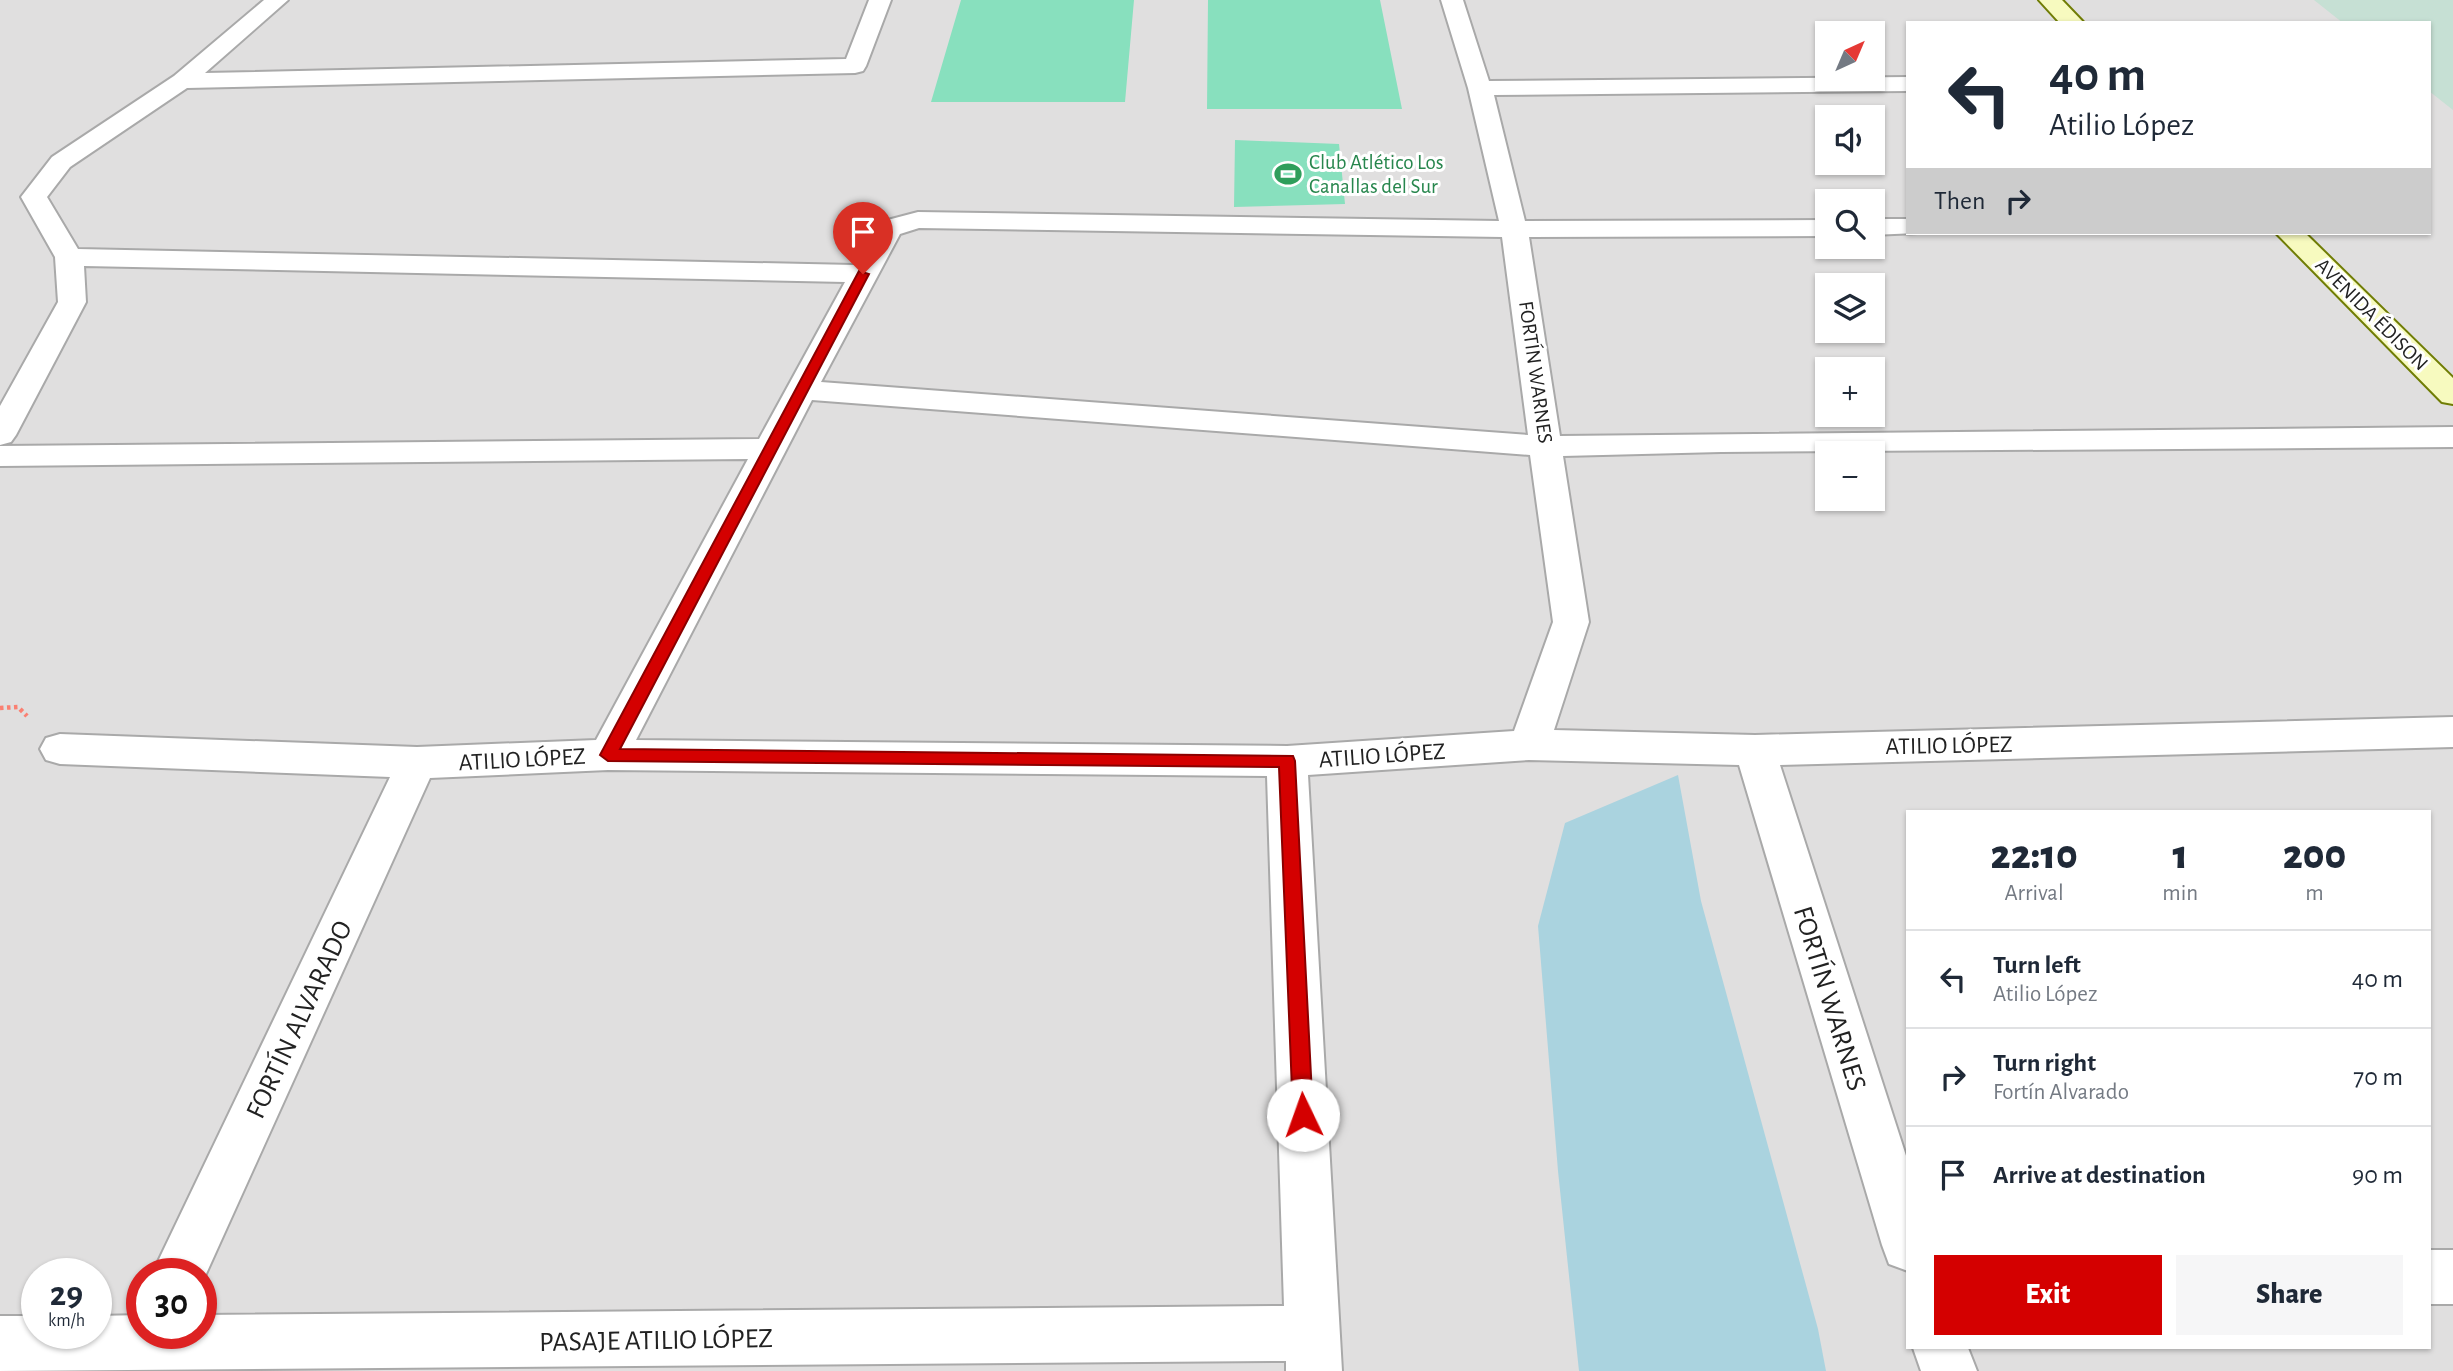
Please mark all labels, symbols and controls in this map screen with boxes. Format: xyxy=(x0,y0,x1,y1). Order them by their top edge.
north arrow xyxy=(1815,21,1885,91)
map controls xyxy=(1815,21,1885,511)
icon: left xyxy=(1934,49,2025,140)
text: 40 m xyxy=(2049,51,2146,100)
button: sound xyxy=(1815,105,1885,175)
text: Atilio López xyxy=(2049,109,2194,141)
place label: Club Atlético Los Canallas del Sur xyxy=(1309,152,1444,197)
sports icon: Club Atlético Los Canallas del Sur xyxy=(1273,159,1303,189)
icon: right xyxy=(1999,182,2037,220)
text: Then xyxy=(1934,188,1985,214)
button: search xyxy=(1815,189,1885,259)
pin xyxy=(833,202,893,274)
icon: arrive xyxy=(844,213,882,251)
street label: AVENIDA ÉDISON xyxy=(2311,253,2433,375)
button: layers xyxy=(1815,273,1885,343)
street label: FORTÍN WARNES xyxy=(1515,299,1558,445)
button: + xyxy=(1815,357,1885,427)
button: − xyxy=(1815,441,1885,511)
street label: ATILIO LÓPEZ xyxy=(1885,731,2013,759)
street label: ATILIO LÓPEZ xyxy=(1318,738,1446,772)
street label: ATILIO LÓPEZ xyxy=(458,743,586,775)
text: 22:10 xyxy=(1991,834,2078,876)
text: 1 xyxy=(2172,834,2188,876)
text: 200 xyxy=(2283,834,2346,876)
text: Arrival xyxy=(2005,882,2064,905)
text: min xyxy=(2162,882,2198,905)
text: m xyxy=(2305,882,2324,905)
street label: FORTÍN WARNES xyxy=(1788,902,1873,1094)
street label: FORTÍN ALVARADO xyxy=(239,915,358,1123)
text: Turn left xyxy=(1993,952,2081,978)
icon: left xyxy=(1934,960,1972,998)
text: 40 m xyxy=(2352,966,2403,992)
text: Atilio López xyxy=(1993,983,2097,1006)
text: Turn right xyxy=(1993,1050,2096,1076)
icon: right xyxy=(1934,1058,1972,1096)
text: 70 m xyxy=(2353,1064,2403,1090)
position arrow xyxy=(1266,1078,1340,1152)
text: Fortín Alvarado xyxy=(1993,1081,2129,1104)
icon: arrive xyxy=(1934,1156,1972,1194)
text: Arrive at destination xyxy=(1993,1162,2206,1188)
text: 90 m xyxy=(2352,1162,2403,1188)
button: Exit xyxy=(1934,1255,2162,1335)
button: Share xyxy=(2176,1255,2403,1335)
speed limit sign: 30 xyxy=(126,1258,217,1349)
text: 29 xyxy=(50,1277,83,1312)
text: km/h xyxy=(48,1312,85,1330)
street label: PASAJE ATILIO LÓPEZ xyxy=(539,1322,773,1357)

